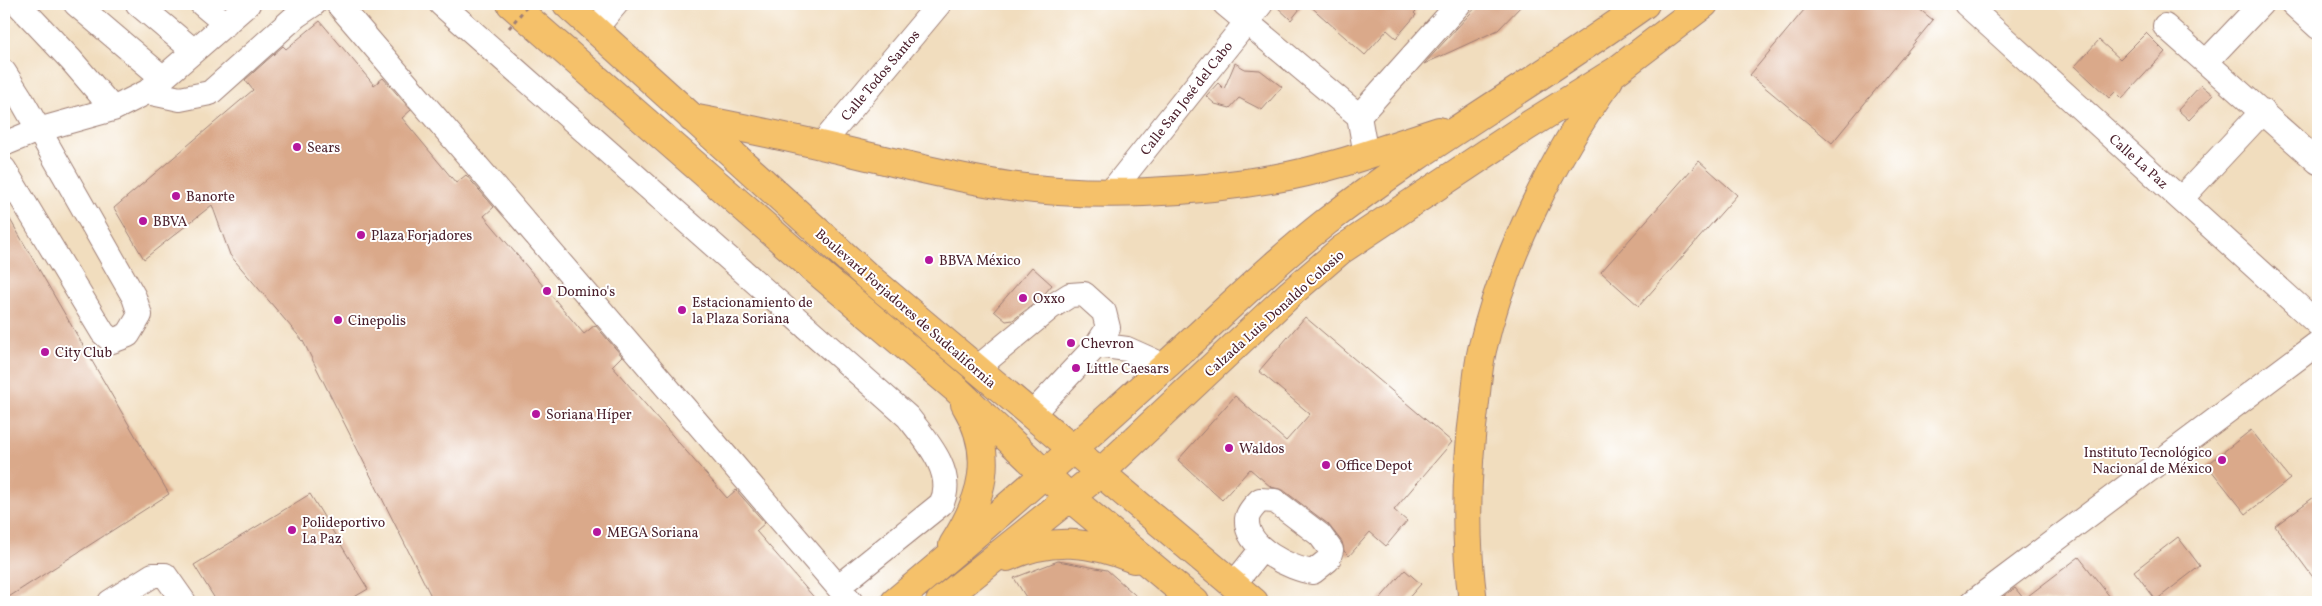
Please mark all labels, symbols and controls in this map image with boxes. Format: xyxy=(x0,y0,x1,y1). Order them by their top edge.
street label: Calle Todos Santos xyxy=(837,26,925,126)
street label: Calle San José del Cabo xyxy=(1137,38,1238,160)
street label: Calle La Paz xyxy=(2104,130,2172,194)
place label: Sears xyxy=(307,139,340,158)
marker: Sears xyxy=(291,141,303,153)
place label: Banorte xyxy=(186,188,235,207)
marker: Banorte xyxy=(170,190,182,202)
place label: BBVA xyxy=(153,213,188,232)
marker: BBVA xyxy=(137,215,149,227)
street label: Boulevard Forjadores de Sudcalifornia xyxy=(811,225,1000,393)
place label: Plaza Forjadores xyxy=(371,227,472,246)
marker: Plaza Forjadores xyxy=(355,229,367,241)
street label: Calzada Luis Donaldo Colosio xyxy=(1201,246,1349,382)
place label: BBVA México xyxy=(939,252,1021,271)
marker: BBVA México xyxy=(923,254,935,266)
place label: Domino's xyxy=(557,283,615,302)
marker: Domino's xyxy=(541,285,553,297)
place label: Oxxo xyxy=(1033,290,1065,309)
marker: Oxxo xyxy=(1017,292,1029,304)
place label: Estacionamiento de la Plaza Soriana xyxy=(692,294,813,329)
marker: Estacionamiento de la Plaza Soriana xyxy=(676,304,688,316)
place label: Cinepolis xyxy=(348,312,406,331)
marker: Cinepolis xyxy=(332,314,344,326)
place label: Chevron xyxy=(1081,335,1134,354)
marker: Chevron xyxy=(1065,337,1077,349)
place label: City Club xyxy=(55,344,112,363)
marker: City Club xyxy=(39,346,51,358)
place label: Little Caesars xyxy=(1086,360,1169,379)
marker: Little Caesars xyxy=(1070,362,1082,374)
place label: Soriana Híper xyxy=(546,406,632,425)
marker: Soriana Híper xyxy=(530,408,542,420)
place label: Waldos xyxy=(1239,440,1285,459)
marker: Waldos xyxy=(1223,442,1235,454)
place label: Instituto Tecnológico Nacional de México xyxy=(2084,444,2212,479)
marker: Instituto Tecnológico Nacional de México xyxy=(2216,454,2228,466)
place label: Office Depot xyxy=(1336,457,1413,476)
marker: Office Depot xyxy=(1320,459,1332,471)
place label: Polideportivo La Paz xyxy=(302,514,385,549)
marker: Polideportivo La Paz xyxy=(286,524,298,536)
place label: MEGA Soriana xyxy=(607,524,699,543)
marker: MEGA Soriana xyxy=(591,526,603,538)

